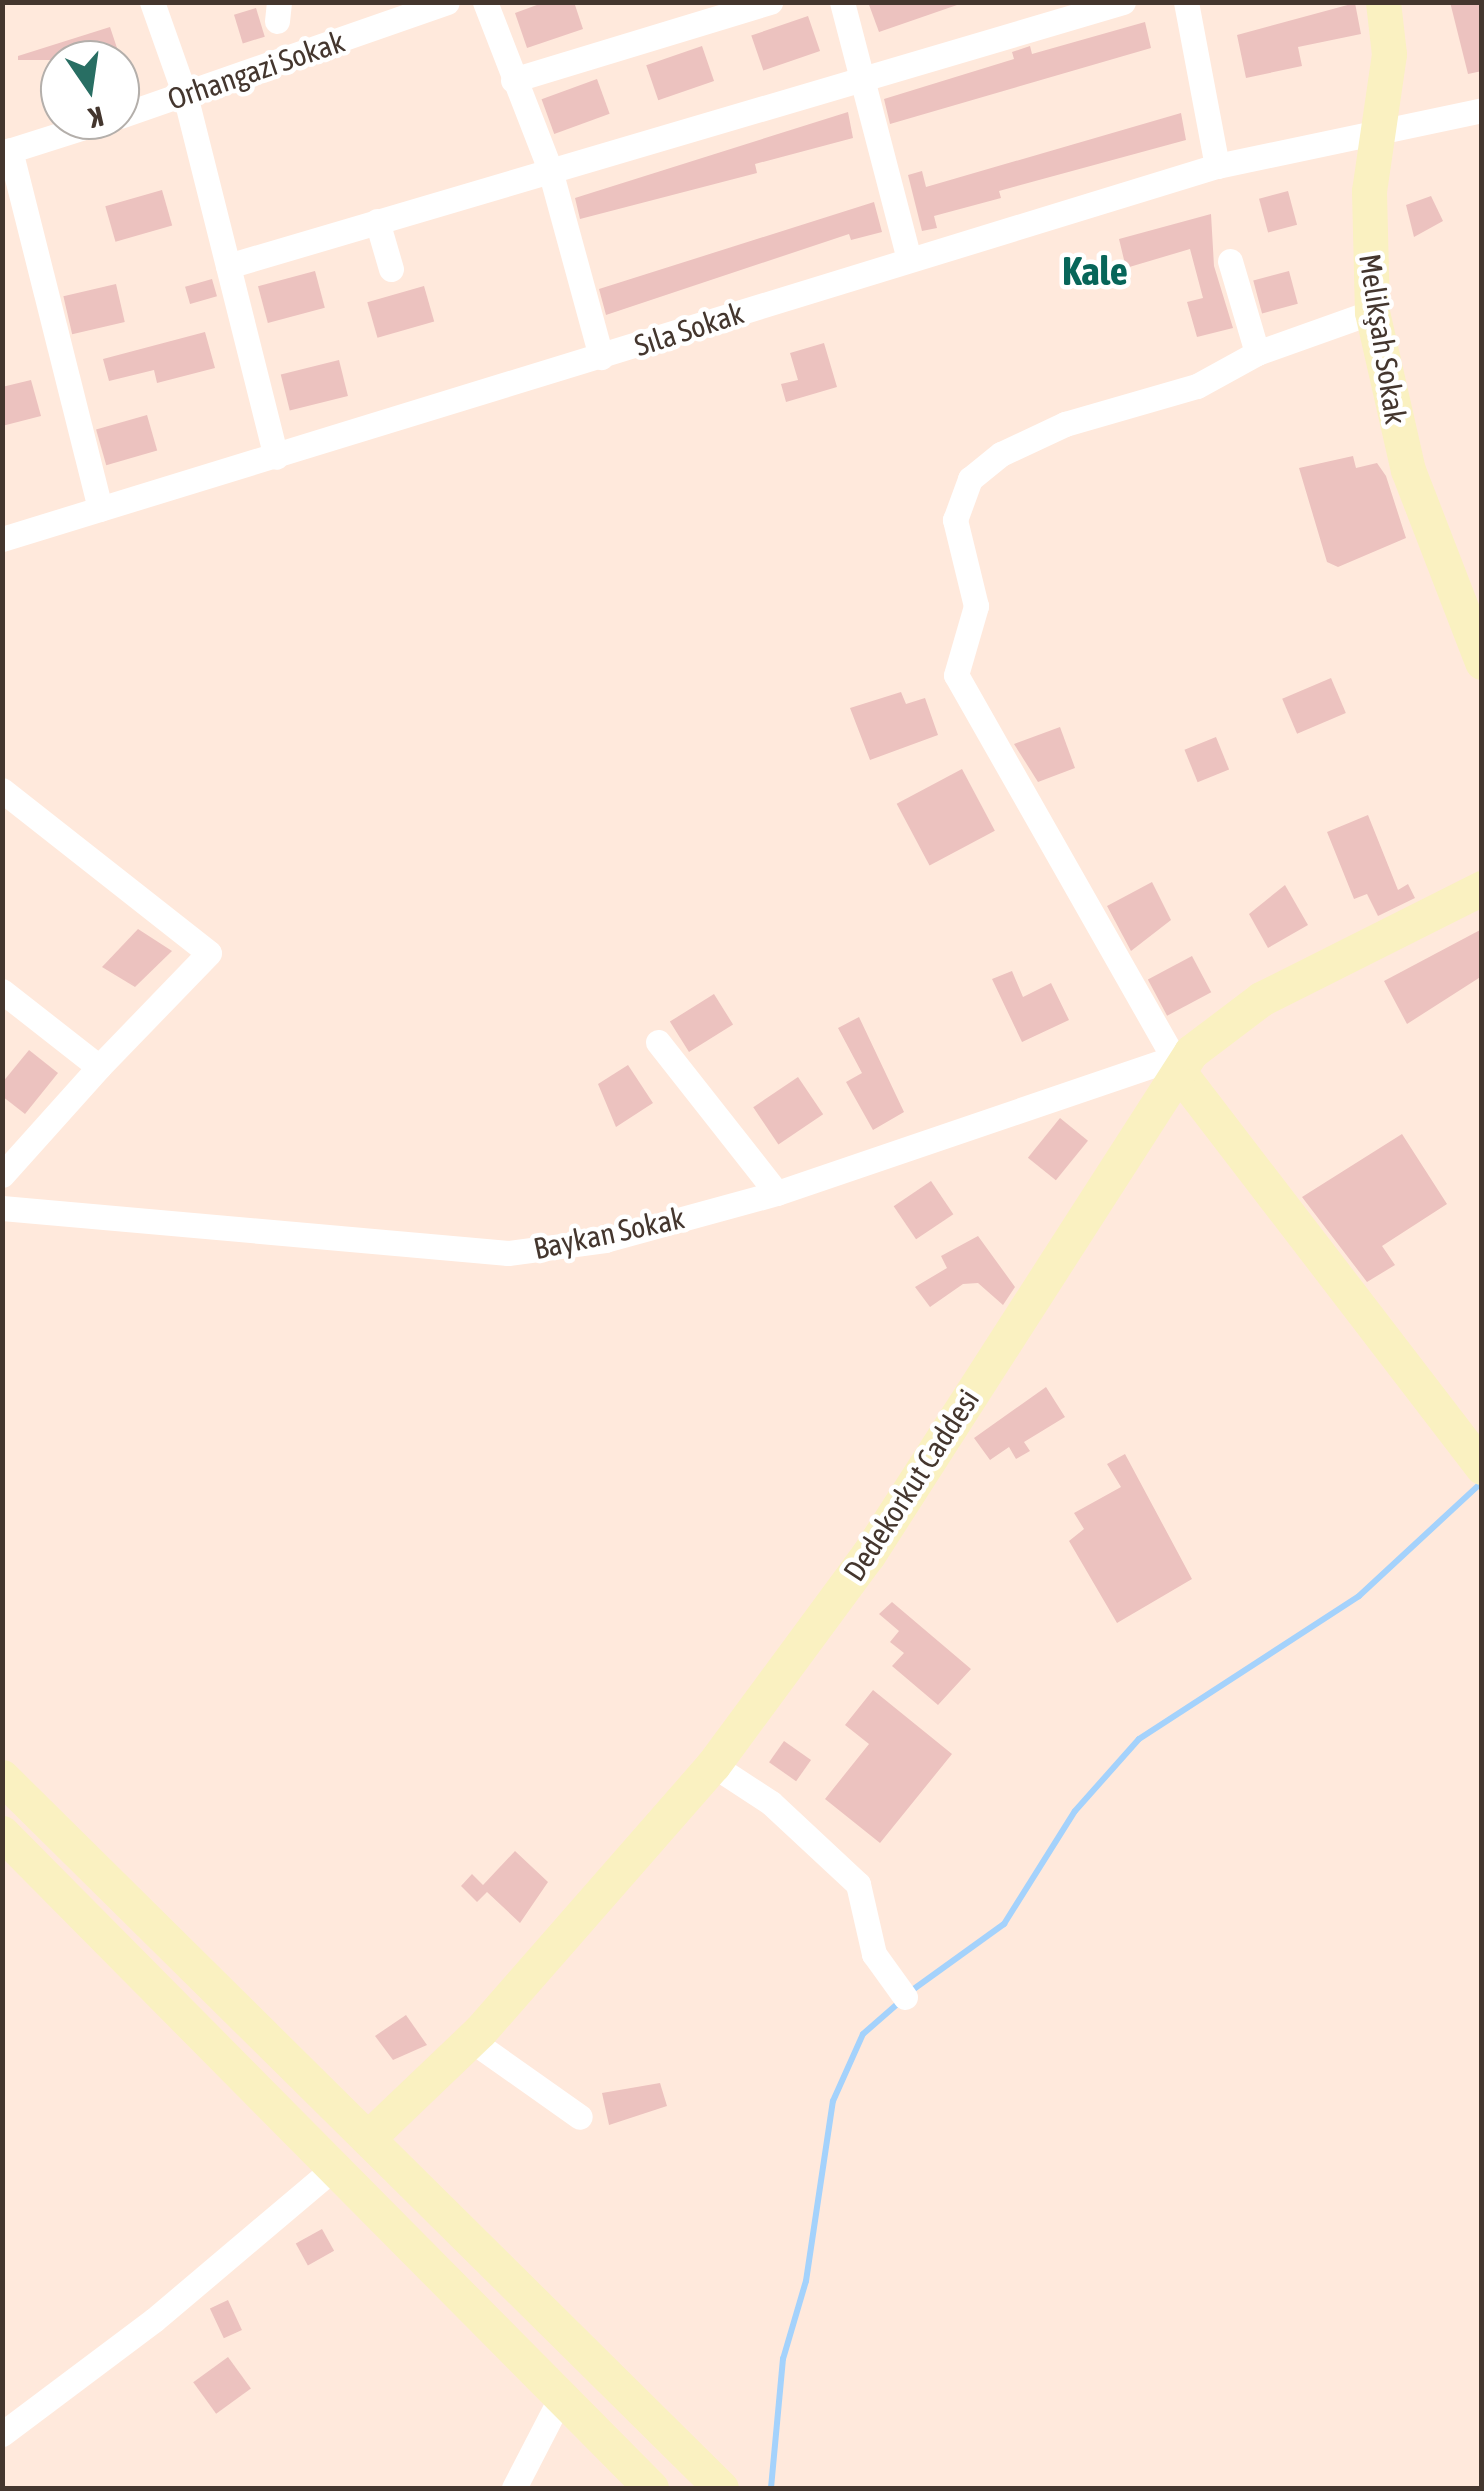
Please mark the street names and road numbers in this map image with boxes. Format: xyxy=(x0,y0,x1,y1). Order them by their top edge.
street label: Orhangazi Sokak xyxy=(163,23,349,117)
street label: Melikşah Sokak xyxy=(1352,251,1414,427)
street label: Sıla Sokak xyxy=(630,294,748,364)
street label: Baykan Sokak xyxy=(530,1199,688,1267)
street label: Dedekorkut Caddesi xyxy=(836,1382,986,1588)

